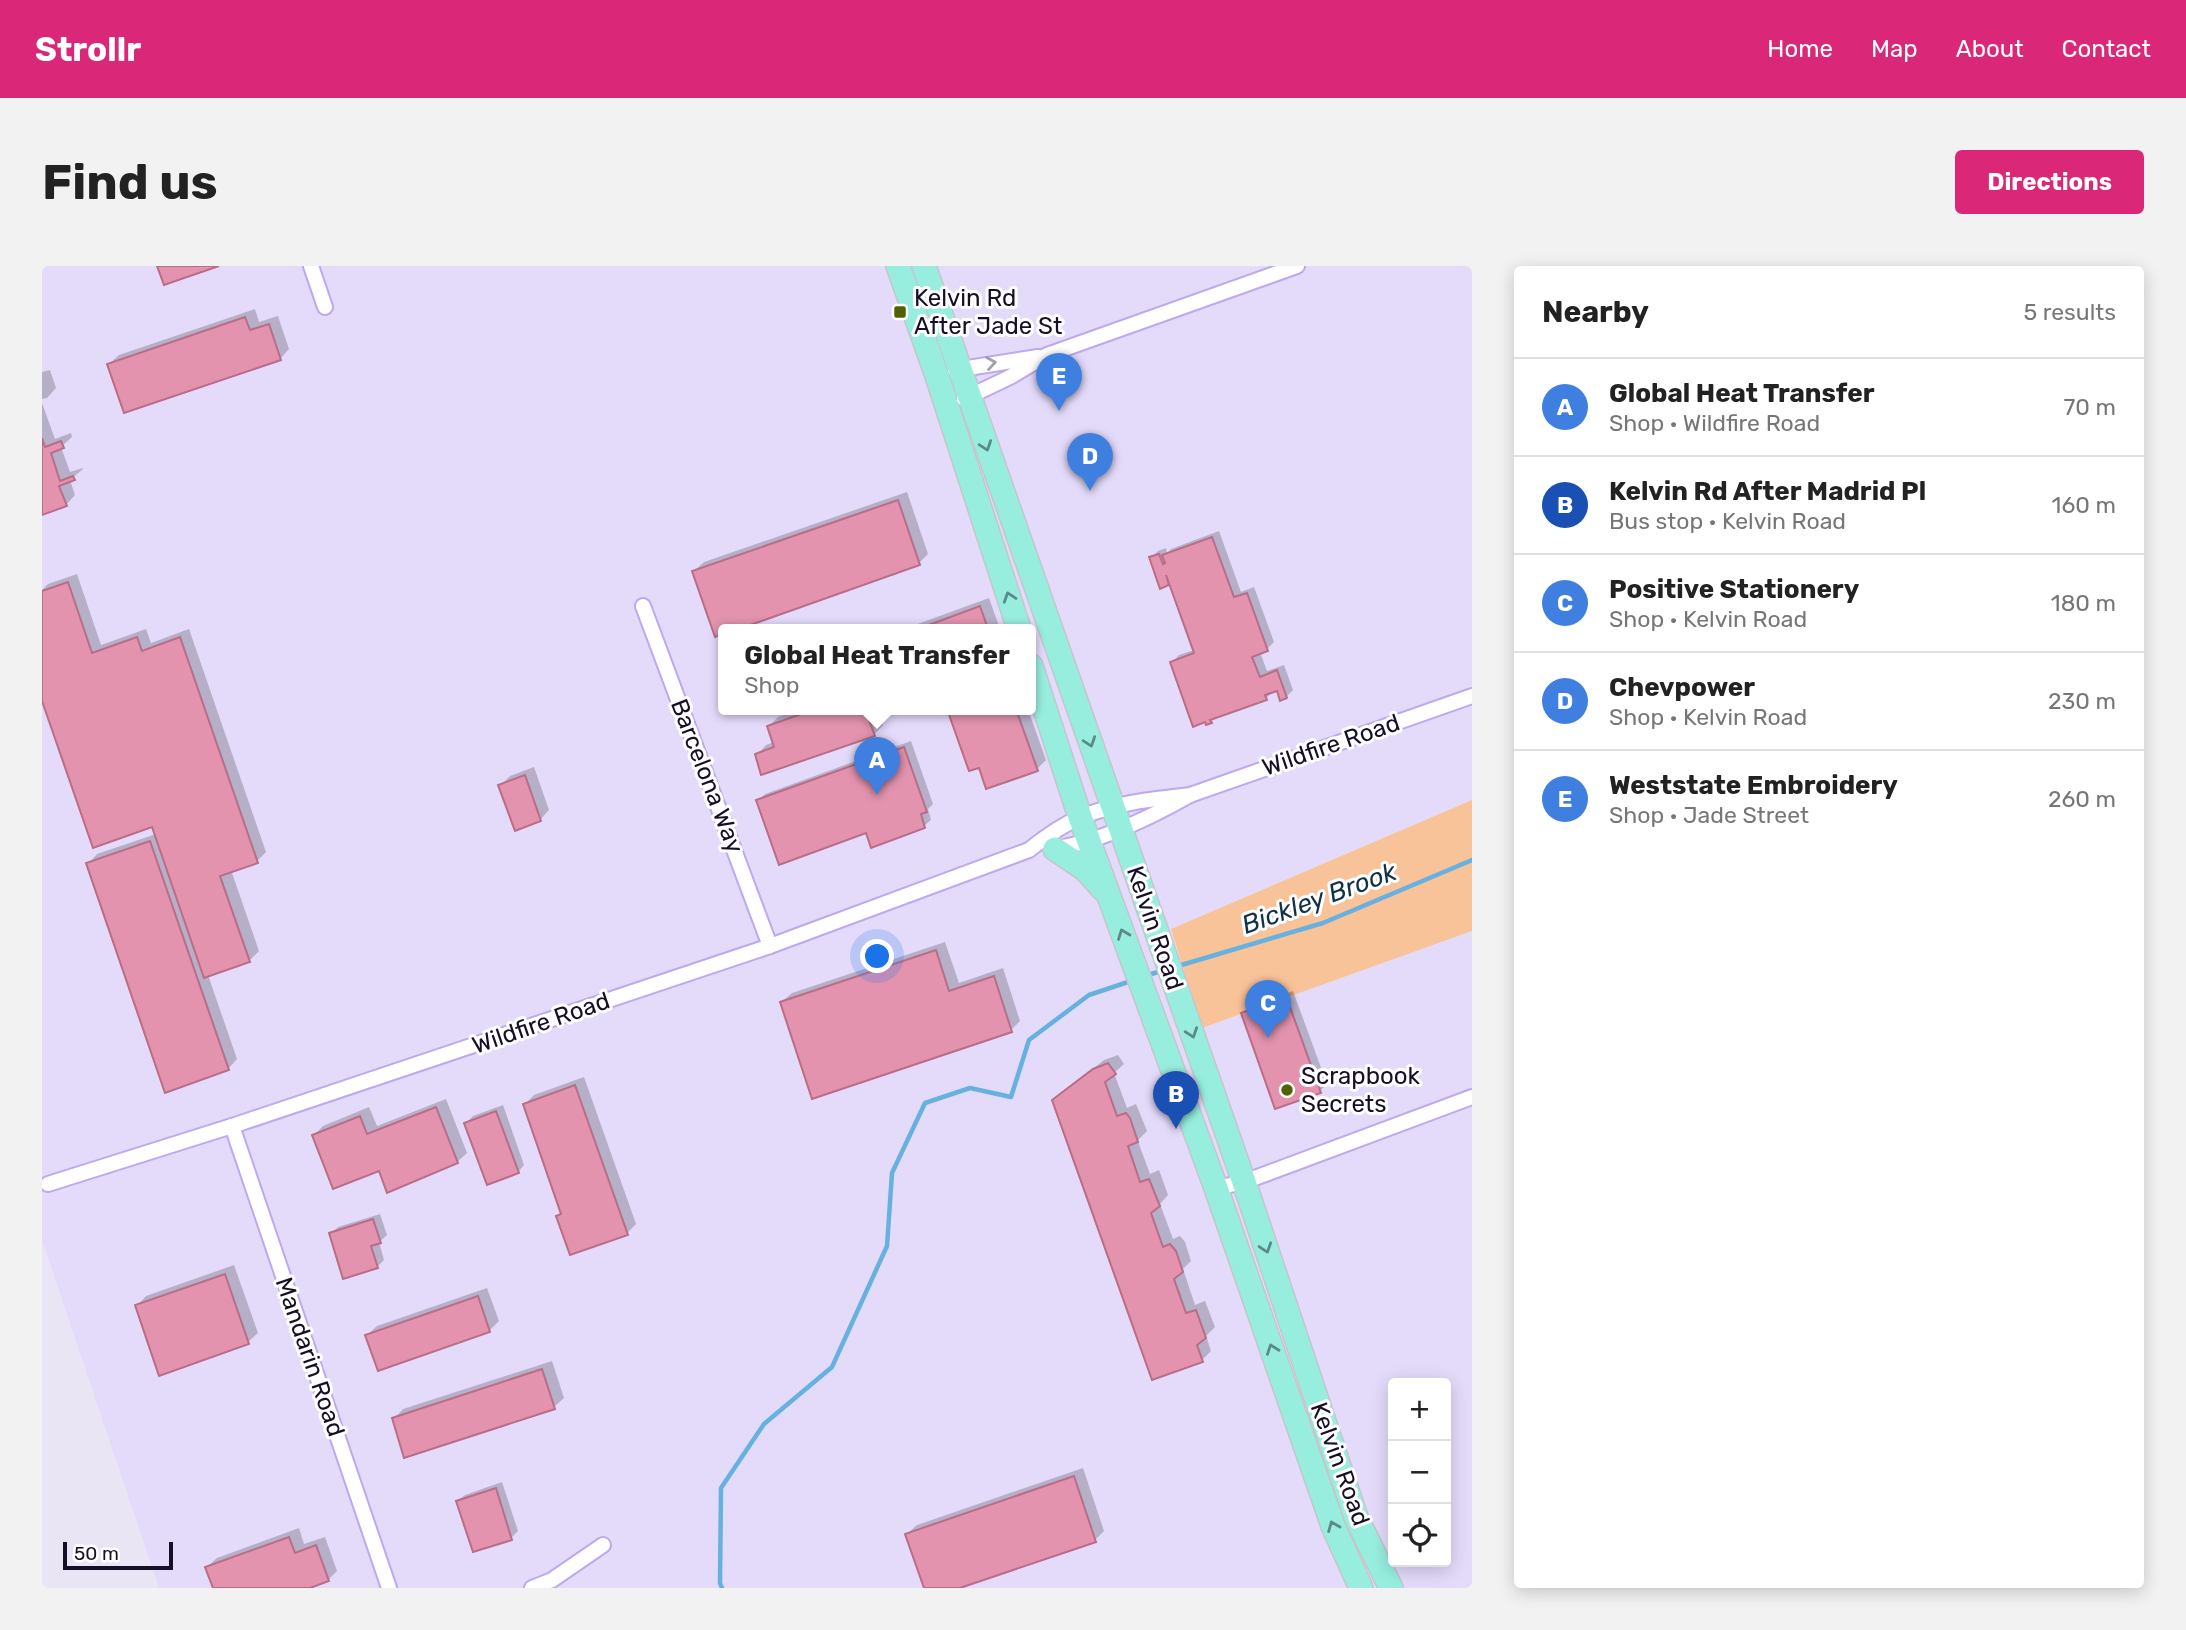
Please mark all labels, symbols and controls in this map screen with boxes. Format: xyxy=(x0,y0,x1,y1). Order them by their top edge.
text: Strollr xyxy=(35,30,141,69)
text: Home xyxy=(1767,35,1833,63)
text: Map xyxy=(1871,35,1918,63)
text: About xyxy=(1956,35,2024,63)
text: Contact xyxy=(2062,35,2151,63)
button: Directions xyxy=(1955,150,2144,214)
text: Find us xyxy=(42,153,218,211)
place label: Kelvin Rd After Jade St xyxy=(914,284,1062,340)
text: Nearby xyxy=(1542,294,1649,330)
text: 5 results xyxy=(2023,298,2116,326)
marker: Kelvin Rd After Jade St xyxy=(892,304,908,320)
pin: E xyxy=(1036,353,1082,411)
one-way arrow xyxy=(985,356,997,371)
text: Global Heat Transfer xyxy=(1609,378,1874,409)
text: A xyxy=(1557,393,1573,421)
text: 70 m xyxy=(2064,393,2116,421)
text: Shop · Wildfire Road xyxy=(1609,409,1820,437)
pin: D xyxy=(1067,433,1113,491)
one-way arrow xyxy=(978,440,992,452)
text: Kelvin Rd After Madrid Pl xyxy=(1609,476,1926,507)
text: B xyxy=(1557,491,1573,519)
text: 160 m xyxy=(2052,491,2116,519)
text: Bus stop · Kelvin Road xyxy=(1609,507,1846,535)
text: Positive Stationery xyxy=(1609,574,1859,605)
text: C xyxy=(1557,589,1573,617)
text: 180 m xyxy=(2051,589,2116,617)
one-way arrow xyxy=(1002,592,1017,604)
text: Shop · Kelvin Road xyxy=(1609,605,1807,633)
popup xyxy=(718,624,1036,715)
text: Global Heat Transfer xyxy=(744,640,1010,671)
text: Shop xyxy=(744,671,800,699)
text: Chevpower xyxy=(1609,672,1755,703)
text: D xyxy=(1557,687,1573,715)
text: 230 m xyxy=(2048,687,2116,715)
street label: Barcelona Way xyxy=(665,695,749,857)
text: Shop · Kelvin Road xyxy=(1609,703,1807,731)
street label: Wildfire Road xyxy=(1259,708,1403,782)
one-way arrow xyxy=(1082,735,1096,747)
pin: A xyxy=(854,737,900,795)
text: Weststate Embroidery xyxy=(1609,770,1898,801)
text: E xyxy=(1558,785,1572,813)
text: 260 m xyxy=(2048,785,2116,813)
text: Shop · Jade Street xyxy=(1609,801,1809,829)
water label: Bickley Brook xyxy=(1238,856,1401,941)
street label: Kelvin Road xyxy=(1121,862,1189,994)
one-way arrow xyxy=(1118,929,1132,941)
your location xyxy=(860,939,894,973)
pin: C xyxy=(1245,980,1291,1038)
street label: Wildfire Road xyxy=(469,986,613,1060)
one-way arrow xyxy=(1184,1026,1198,1038)
place label: Scrapbook Secrets xyxy=(1301,1062,1420,1118)
pin: B xyxy=(1153,1071,1199,1129)
marker: Scrapbook Secrets xyxy=(1279,1082,1295,1098)
one-way arrow xyxy=(1258,1241,1272,1253)
street label: Mandarin Road xyxy=(270,1274,350,1440)
one-way arrow xyxy=(1266,1343,1280,1355)
map controls xyxy=(1388,1378,1451,1567)
button: + xyxy=(1388,1378,1451,1441)
street label: Kelvin Road xyxy=(1305,1398,1375,1530)
button: − xyxy=(1388,1441,1451,1504)
button: locate xyxy=(1388,1504,1451,1567)
one-way arrow xyxy=(1328,1520,1342,1532)
scale bar xyxy=(63,1539,173,1571)
text: 50 m xyxy=(74,1542,119,1565)

